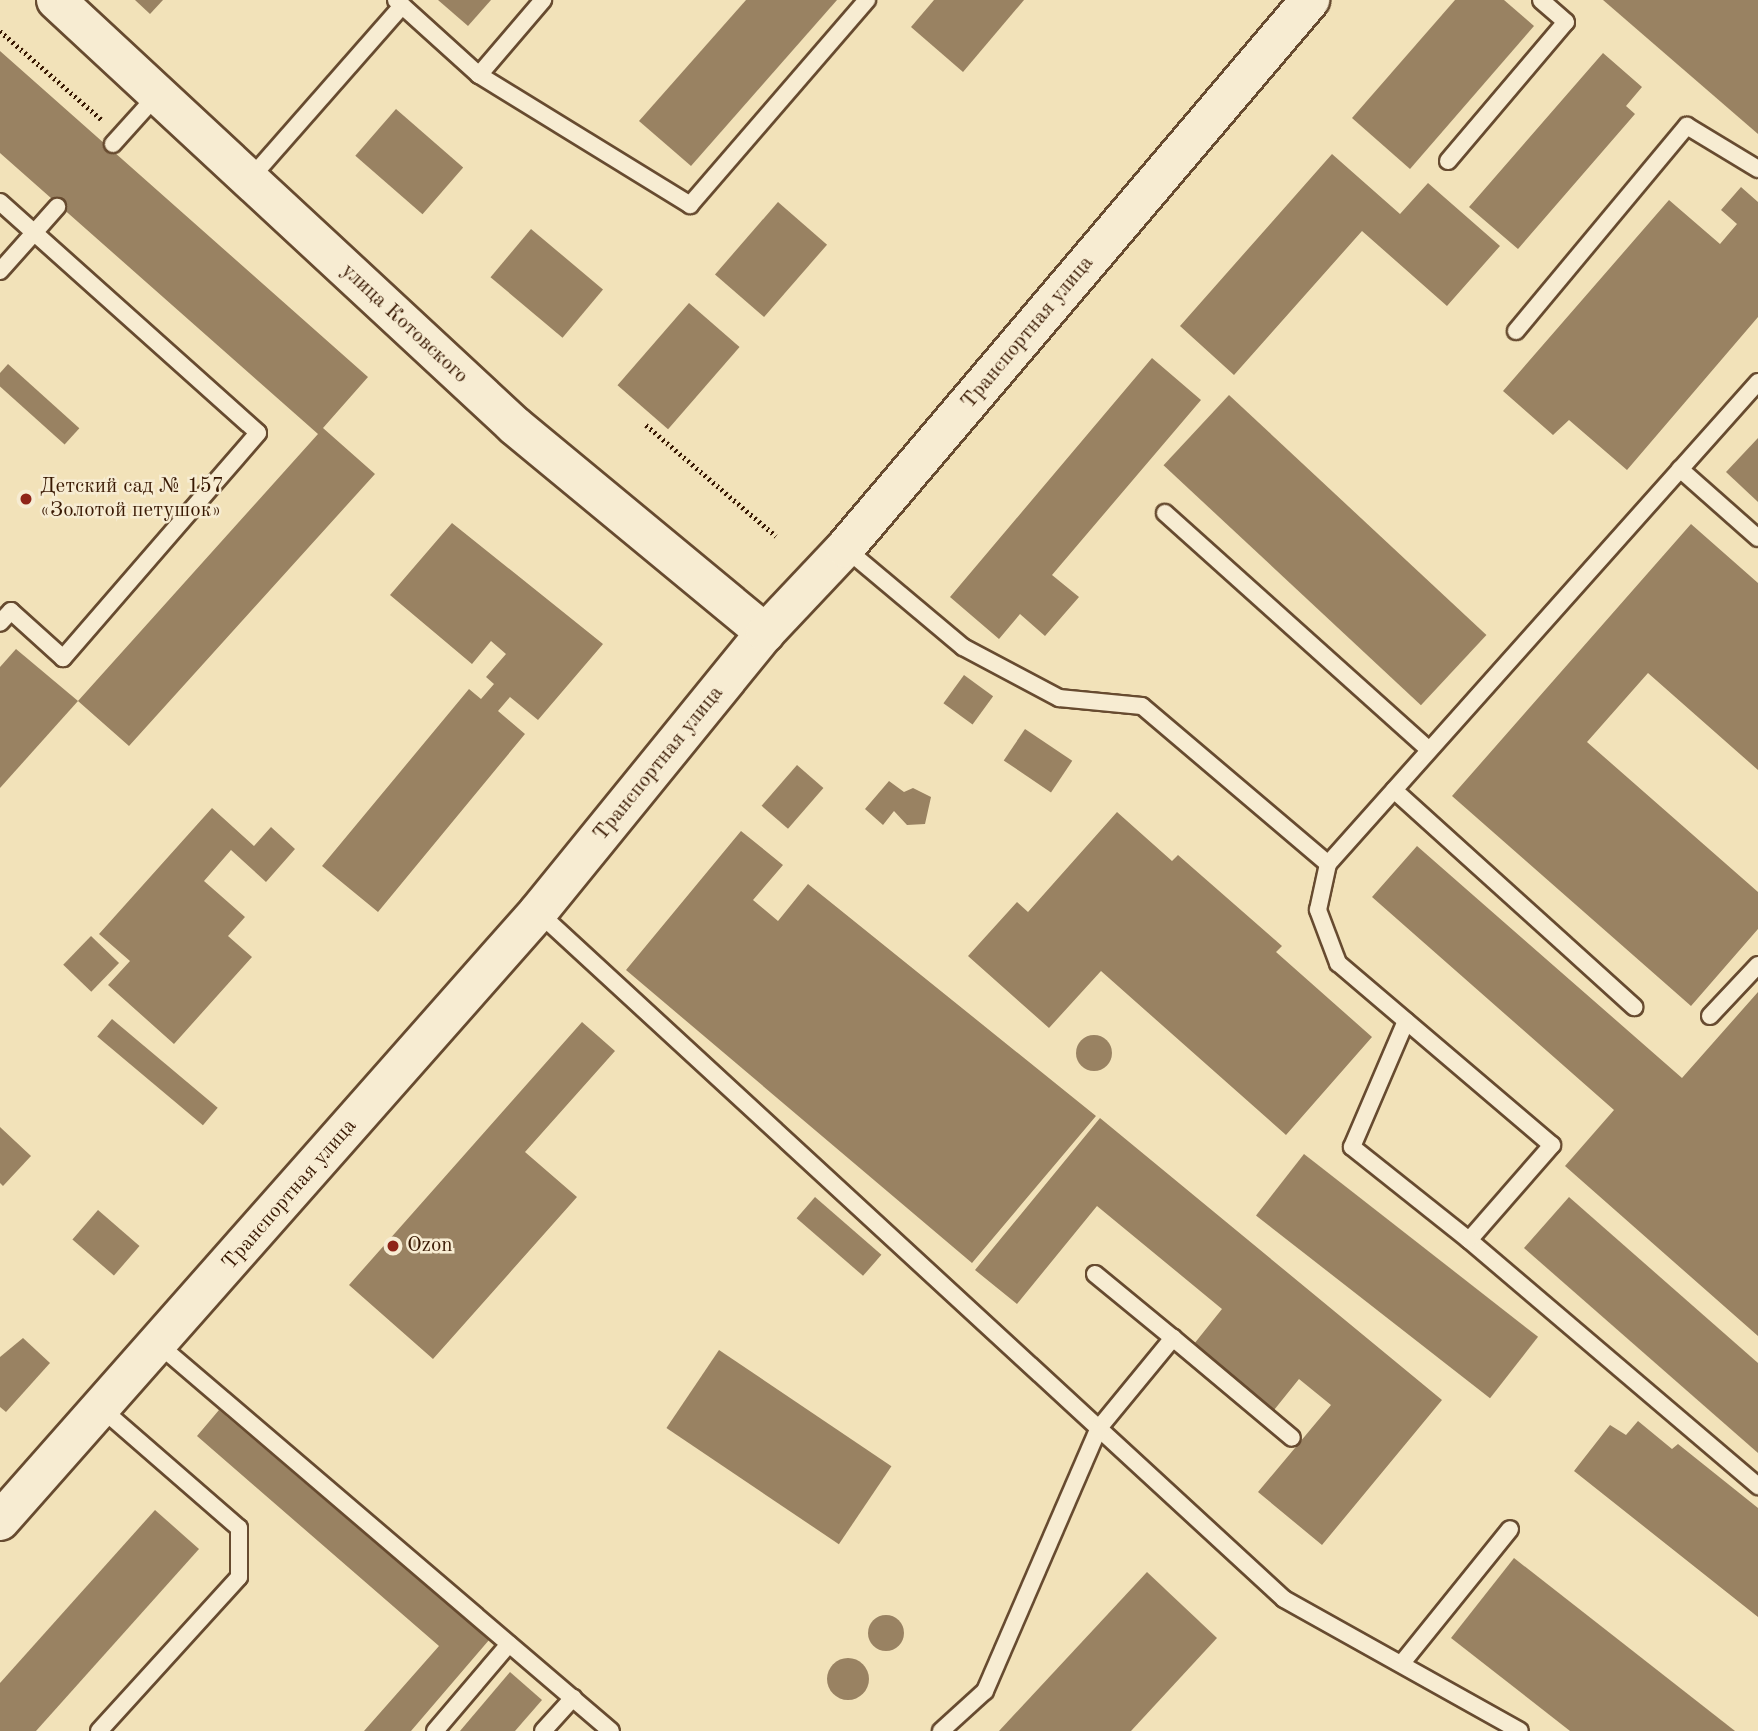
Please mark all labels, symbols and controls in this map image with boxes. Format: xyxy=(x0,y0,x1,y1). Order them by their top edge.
street label: Транспортная улица xyxy=(957,251,1099,415)
street label: улица Котовского xyxy=(335,259,473,389)
place label: Детский сад № 157 «Золотой петушок» xyxy=(40,474,224,524)
marker: Детский сад № 157 «Золотой петушок» xyxy=(18,491,34,507)
street label: Транспортная улица xyxy=(589,681,729,847)
street label: Транспортная улица xyxy=(218,1114,362,1276)
place label: Ozon xyxy=(407,1233,453,1259)
marker: Ozon xyxy=(385,1238,401,1254)

